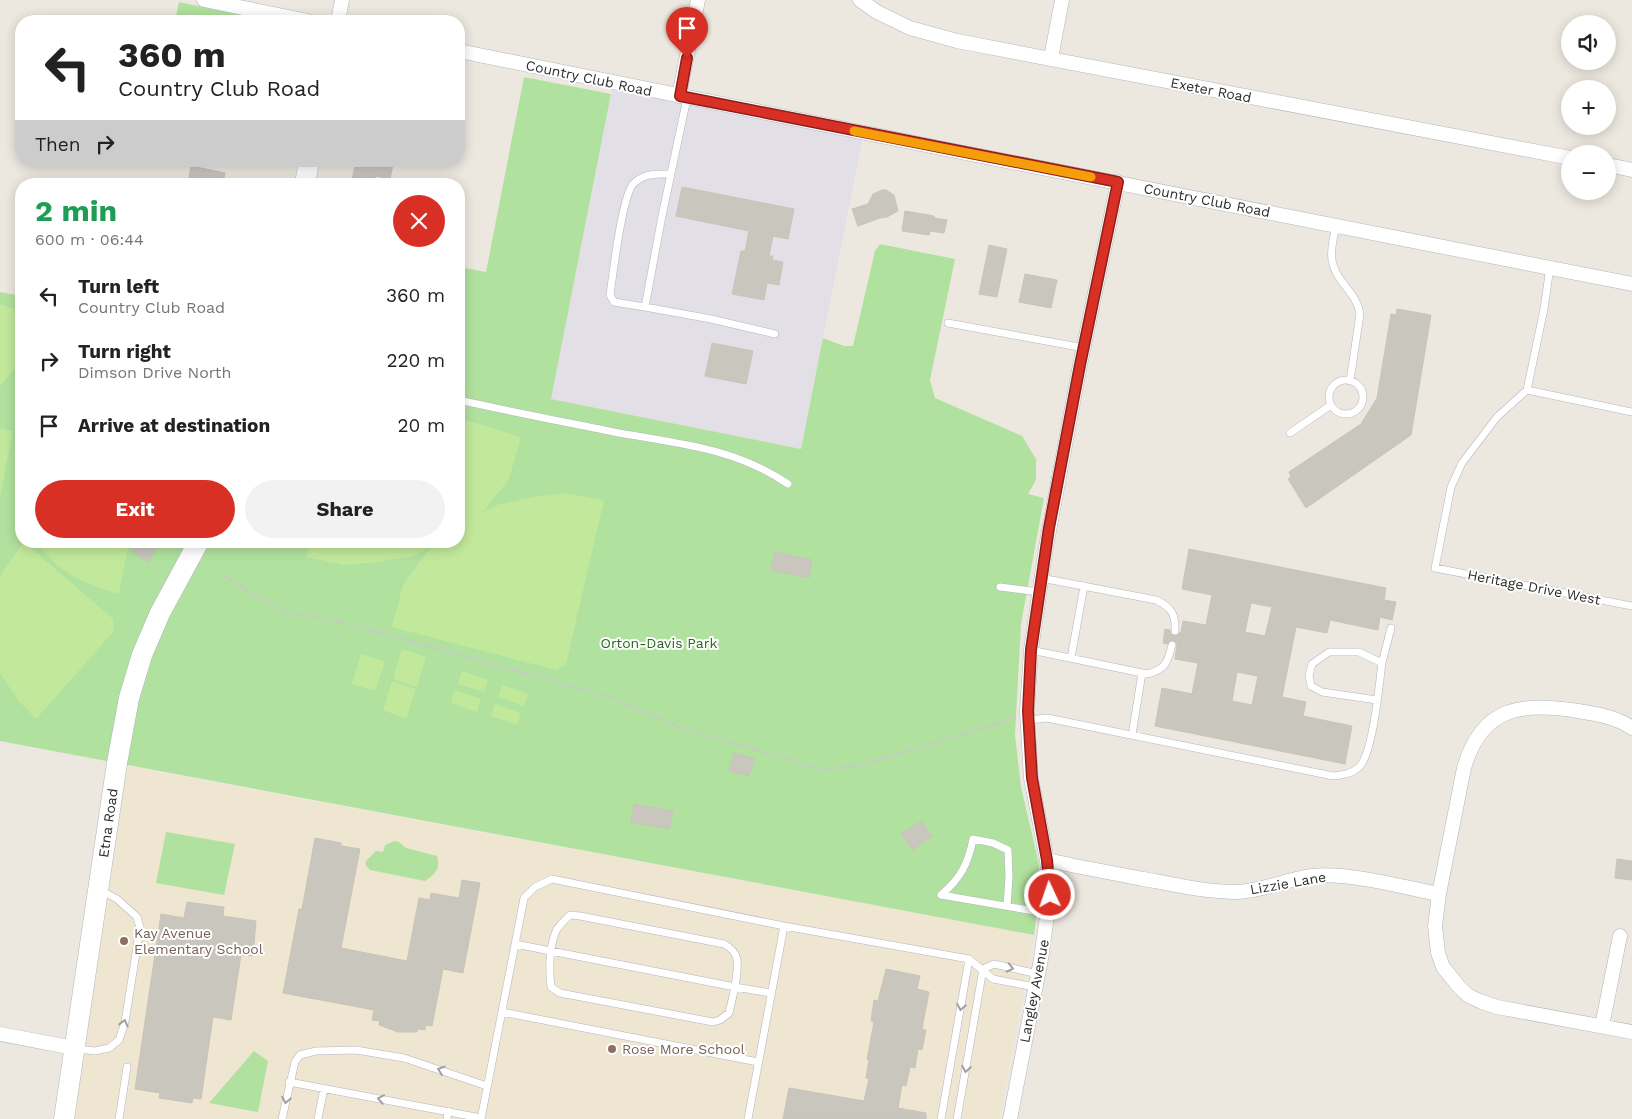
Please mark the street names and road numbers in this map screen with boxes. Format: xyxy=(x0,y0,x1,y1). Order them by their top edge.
street label: Country Club Road xyxy=(524,57,654,99)
street label: Exeter Road xyxy=(1169,74,1253,106)
street label: Country Club Road xyxy=(1142,180,1272,220)
street label: Heritage Drive West xyxy=(1466,566,1602,608)
street label: Etna Road xyxy=(95,787,121,859)
street label: Lizzie Lane xyxy=(1249,868,1327,898)
street label: Langley Avenue xyxy=(1016,938,1052,1044)

